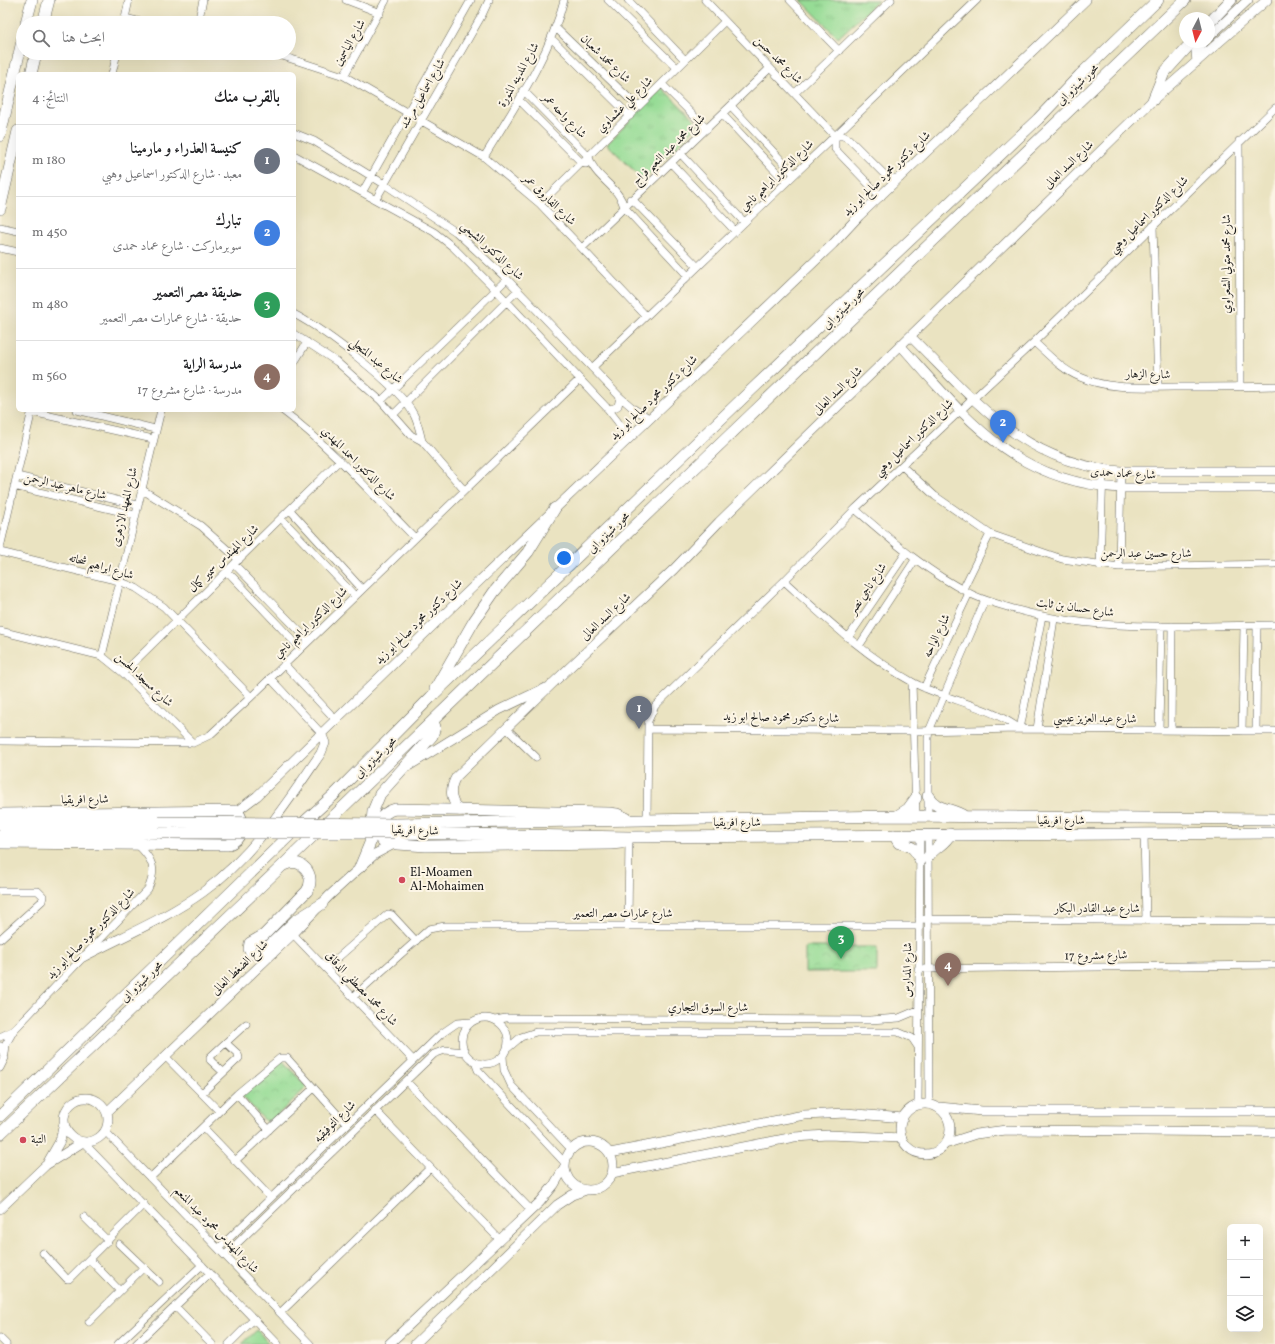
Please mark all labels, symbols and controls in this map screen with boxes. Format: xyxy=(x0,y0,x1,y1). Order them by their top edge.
north arrow xyxy=(1179,12,1215,48)
search box xyxy=(16,16,296,60)
street label: شارع الياسمين xyxy=(330,17,372,70)
icon: search xyxy=(30,27,52,49)
text: ابحث هنا xyxy=(62,28,105,49)
street label: شارع محمد شعبان xyxy=(575,31,634,88)
street label: شارع محمد حسن xyxy=(749,32,806,89)
street label: شارع المدينه المنورة xyxy=(495,40,545,111)
street label: شارع اسماعيل مرشد xyxy=(397,56,451,133)
street label: محور شينزو ابى xyxy=(1053,60,1103,109)
street label: شارع علي عشماوي xyxy=(594,73,659,139)
text: بالقرب منك xyxy=(214,86,280,109)
street label: شارع واحه عمر xyxy=(535,88,590,144)
text: النتائج: 4 xyxy=(32,90,68,108)
street label: شارع محمد عبد النعيم فراج xyxy=(629,111,711,191)
street label: شارع دكتور محمود صالح ابو زيد xyxy=(840,128,936,222)
street label: شارع الدكتور ابراهيم ناجي xyxy=(737,136,820,218)
street label: شارع السد العالى xyxy=(1041,137,1099,194)
text: كنيسة العذراء و مارمينا xyxy=(130,139,242,160)
text: 180 m xyxy=(32,152,66,170)
text: 1 xyxy=(264,152,270,170)
text: معبد · شارع الدكتور اسماعيل وهبي xyxy=(102,166,242,184)
street label: شارع الفاروق عمر xyxy=(516,169,579,231)
street label: شارع الدكتور اسماعيل وهبي xyxy=(1106,173,1194,259)
text: تبارك xyxy=(215,211,242,232)
street label: شارع محمد متولي الشعراوي xyxy=(1219,214,1237,314)
street label: شارع الدكتور الشيمي xyxy=(455,218,527,287)
text: 450 m xyxy=(32,224,67,242)
text: 2 xyxy=(264,224,270,242)
text: سوبرماركت · شارع عماد حمدى xyxy=(112,238,242,256)
text: حديقة مصر التعمير xyxy=(154,283,242,304)
street label: محور شينزو ابى xyxy=(819,284,869,333)
text: 480 m xyxy=(32,296,68,314)
text: 3 xyxy=(264,296,270,314)
text: حديقة · شارع عمارات مصر التعمير xyxy=(100,310,242,328)
street label: شارع عبد المتجلي xyxy=(344,334,406,390)
street label: شارع دكتور محمود صالح ابو زيد xyxy=(607,352,703,446)
text: مدرسة الراية xyxy=(183,355,242,376)
street label: شارع السد العالى xyxy=(810,363,868,420)
street label: شارع الزهار xyxy=(1124,367,1171,385)
text: 560 m xyxy=(32,368,67,386)
text: 4 xyxy=(263,368,271,386)
text: مدرسة · شارع مشروع 17 xyxy=(137,382,242,400)
street label: شارع الدكتور اسماعيل وهبي xyxy=(871,396,959,482)
pin: 2 xyxy=(990,410,1016,443)
street label: شارع الدكتور احمد المهدي xyxy=(316,423,399,506)
street label: شارع عماد حمدى xyxy=(1090,464,1156,486)
street label: شارع المعهد الازهرى xyxy=(108,466,144,549)
street label: شارع ماهر عبد الرحمن xyxy=(22,470,108,506)
street label: محور شينزو ابى xyxy=(584,508,634,557)
street label: شارع المهندس سمير كمال xyxy=(185,521,264,598)
street label: شارع حسين عبد الرحمن xyxy=(1101,546,1192,564)
your location xyxy=(554,548,574,568)
street label: شارع ابراهيم شحاته xyxy=(66,550,135,587)
street label: شارع ناجي نصر xyxy=(844,560,893,621)
street label: شارع دكتور محمود صالح ابو زيد xyxy=(372,576,468,670)
street label: شارع الدكتور ابراهيم ناجي xyxy=(271,583,354,665)
street label: شارع السد العالى xyxy=(577,589,636,646)
street label: شارع حسان بن ثابت xyxy=(1035,595,1115,623)
street label: شارع الواحه xyxy=(920,611,956,661)
street label: شارع مسجد الحسن xyxy=(110,649,176,713)
pin: 1 xyxy=(626,696,652,729)
street label: شارع دكتور محمود صالح ابو زيد xyxy=(723,709,839,729)
street label: شارع عبد العزيز عيسي xyxy=(1053,710,1137,730)
street label: محور شينزو ابى xyxy=(351,733,401,782)
street label: شارع افريقيا xyxy=(61,792,109,810)
street label: شارع افريقيا xyxy=(1037,813,1085,831)
street label: شارع افريقيا xyxy=(713,815,761,833)
street label: شارع افريقيا xyxy=(391,822,439,842)
place label: El-Moamen Al-Mohaimen xyxy=(410,865,484,895)
marker: El-Moamen Al-Mohaimen xyxy=(397,875,407,885)
street label: شارع الدكتور محمود صالح ابو زيد xyxy=(43,885,140,984)
street label: شارع عبد القادر البكار xyxy=(1053,901,1140,919)
street label: شارع عمارات مصر التعمير xyxy=(571,906,673,924)
pin: 3 xyxy=(828,926,854,959)
street label: شارع الضغط العالى xyxy=(208,937,273,1001)
street label: شارع المدارس xyxy=(900,942,918,998)
street label: شارع مشروع 17 xyxy=(1064,947,1128,967)
street label: شارع محمد مصطفي الدقاق xyxy=(319,948,401,1032)
pin: 4 xyxy=(935,953,961,986)
street label: محور شينزو ابى xyxy=(117,957,167,1006)
street label: شارع السوق التجاري xyxy=(668,1000,748,1018)
street label: شارع التوفيقيه xyxy=(310,1097,361,1148)
place label: التبة xyxy=(31,1132,47,1148)
marker: التبة xyxy=(18,1135,28,1145)
street label: شارع المهندس محمود عبد المنعم xyxy=(169,1183,262,1279)
map controls xyxy=(1227,1224,1263,1332)
button: + xyxy=(1227,1224,1263,1260)
button: − xyxy=(1227,1260,1263,1296)
button: layers xyxy=(1227,1296,1263,1332)

